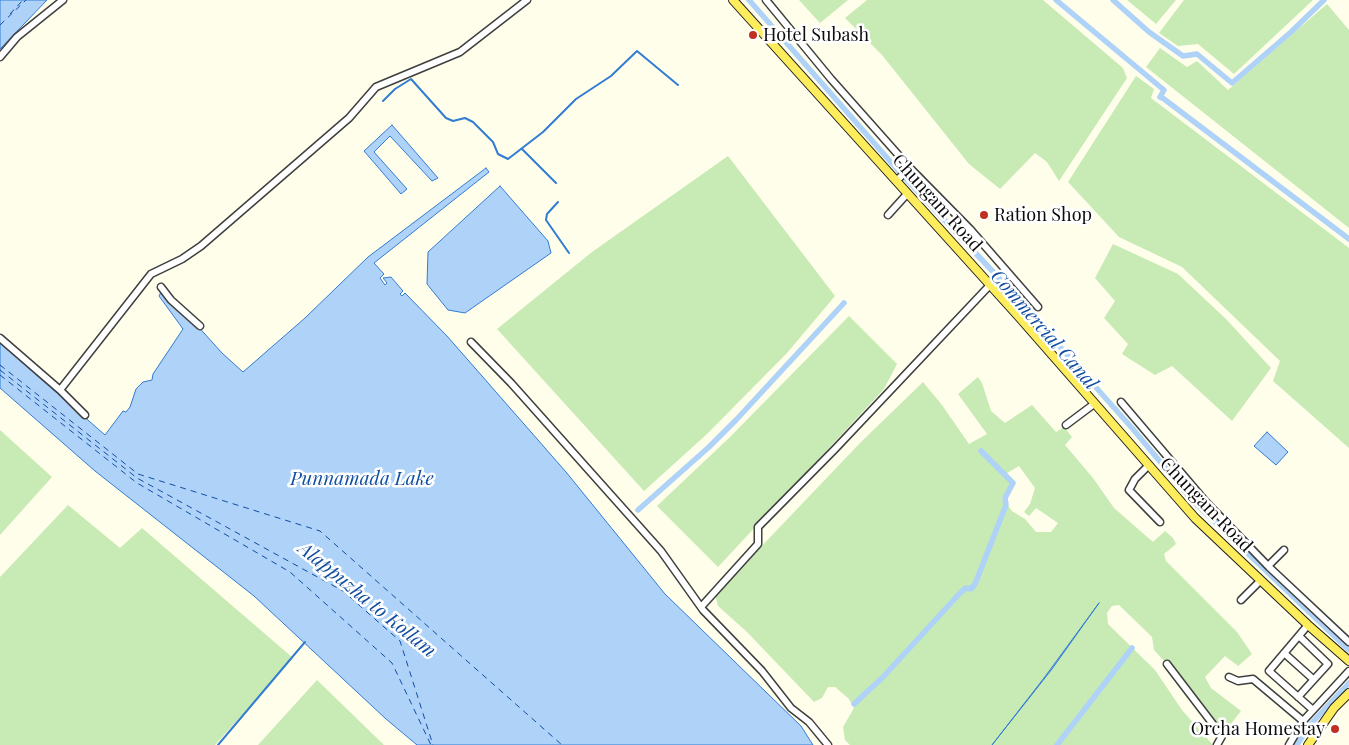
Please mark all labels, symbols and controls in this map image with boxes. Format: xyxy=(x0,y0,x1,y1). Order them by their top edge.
place label: Hotel Subash xyxy=(763,24,869,46)
marker: Hotel Subash xyxy=(747,29,759,41)
street label: Chungam Road xyxy=(888,150,986,256)
place label: Ration Shop xyxy=(994,204,1092,226)
marker: Ration Shop xyxy=(978,209,990,221)
water label: Commercial Canal xyxy=(986,265,1102,395)
street label: Chungam Road xyxy=(1155,453,1257,557)
water label: Punnamada Lake xyxy=(290,468,434,490)
water label: Alappuzha to Kollam xyxy=(294,538,440,662)
place label: Orcha Homestay xyxy=(1191,718,1325,740)
marker: Orcha Homestay xyxy=(1329,723,1341,735)

